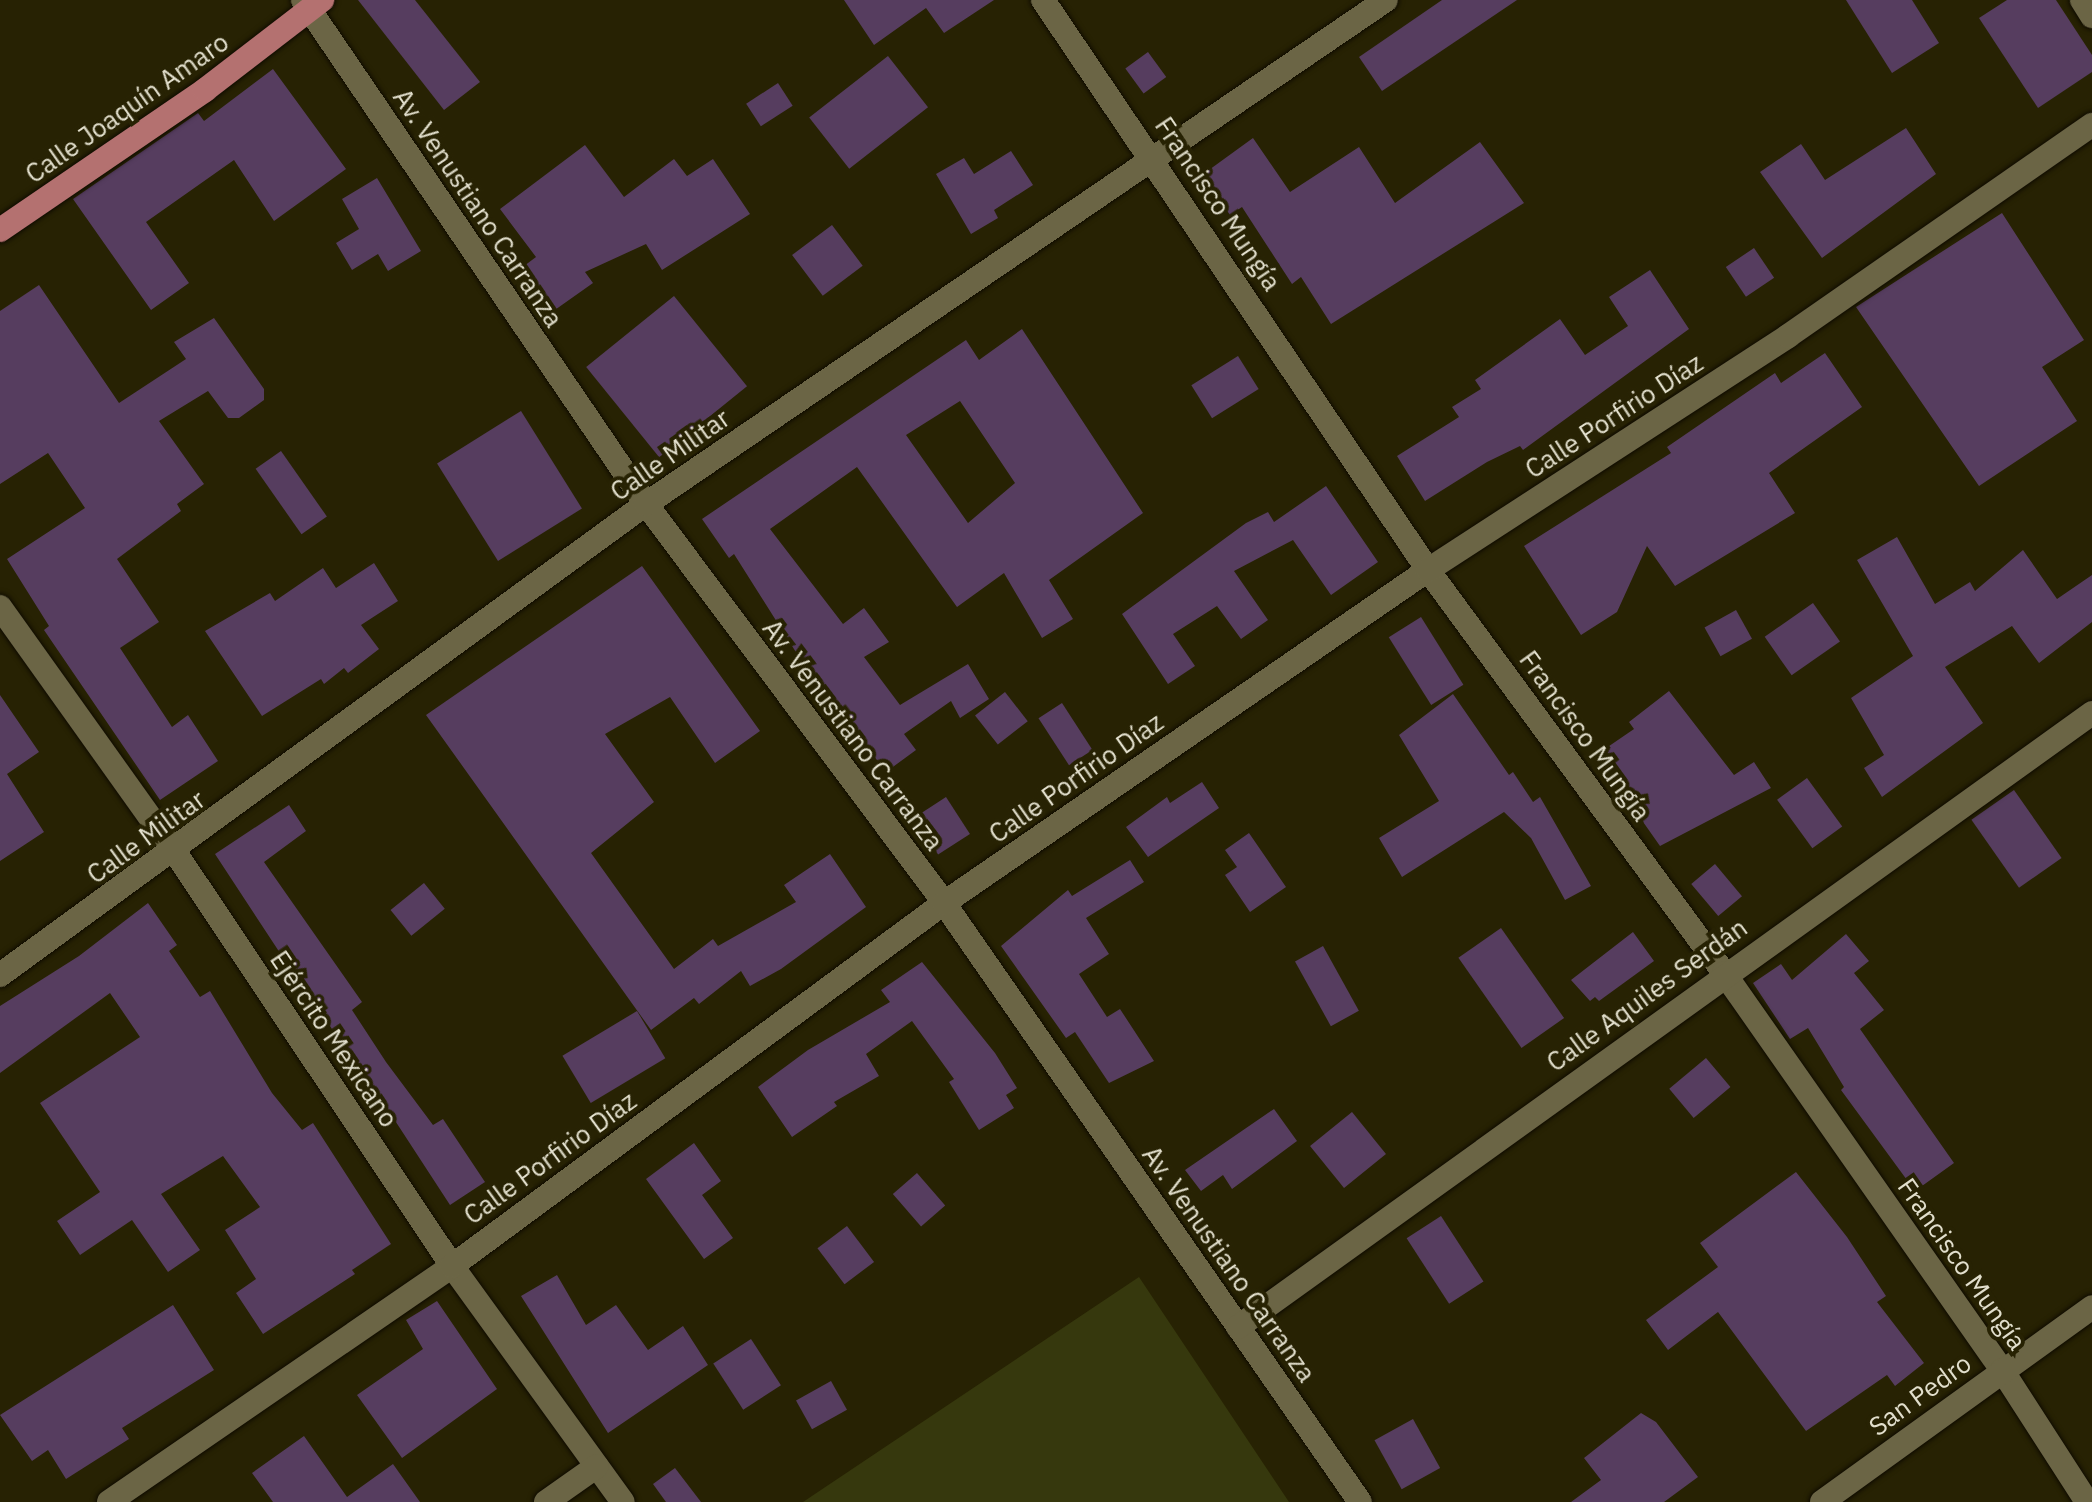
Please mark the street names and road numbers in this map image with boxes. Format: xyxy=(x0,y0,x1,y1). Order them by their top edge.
street label: Calle Joaquín Amaro xyxy=(19,26,235,190)
street label: Av. Venustiano Carranza xyxy=(387,83,569,333)
street label: Francisco Mungía xyxy=(1148,111,1288,297)
street label: Calle Porfirio Díaz xyxy=(1519,347,1709,485)
street label: Calle Militar xyxy=(604,403,736,507)
street label: Av. Venustiano Carranza xyxy=(756,613,950,857)
street label: Francisco Mungía xyxy=(1513,645,1657,827)
street label: Calle Porfirio Díaz xyxy=(983,706,1169,850)
street label: Calle Militar xyxy=(81,784,211,890)
street label: Calle Aquiles Serdán xyxy=(1541,912,1753,1078)
street label: Ejército Mexicano xyxy=(264,945,404,1133)
street label: Calle Porfirio Díaz xyxy=(458,1085,642,1231)
street label: Av. Venustiano Carranza xyxy=(1136,1140,1322,1388)
street label: Francisco Mungía xyxy=(1891,1172,2033,1356)
street label: San Pedro xyxy=(1863,1348,1977,1442)

